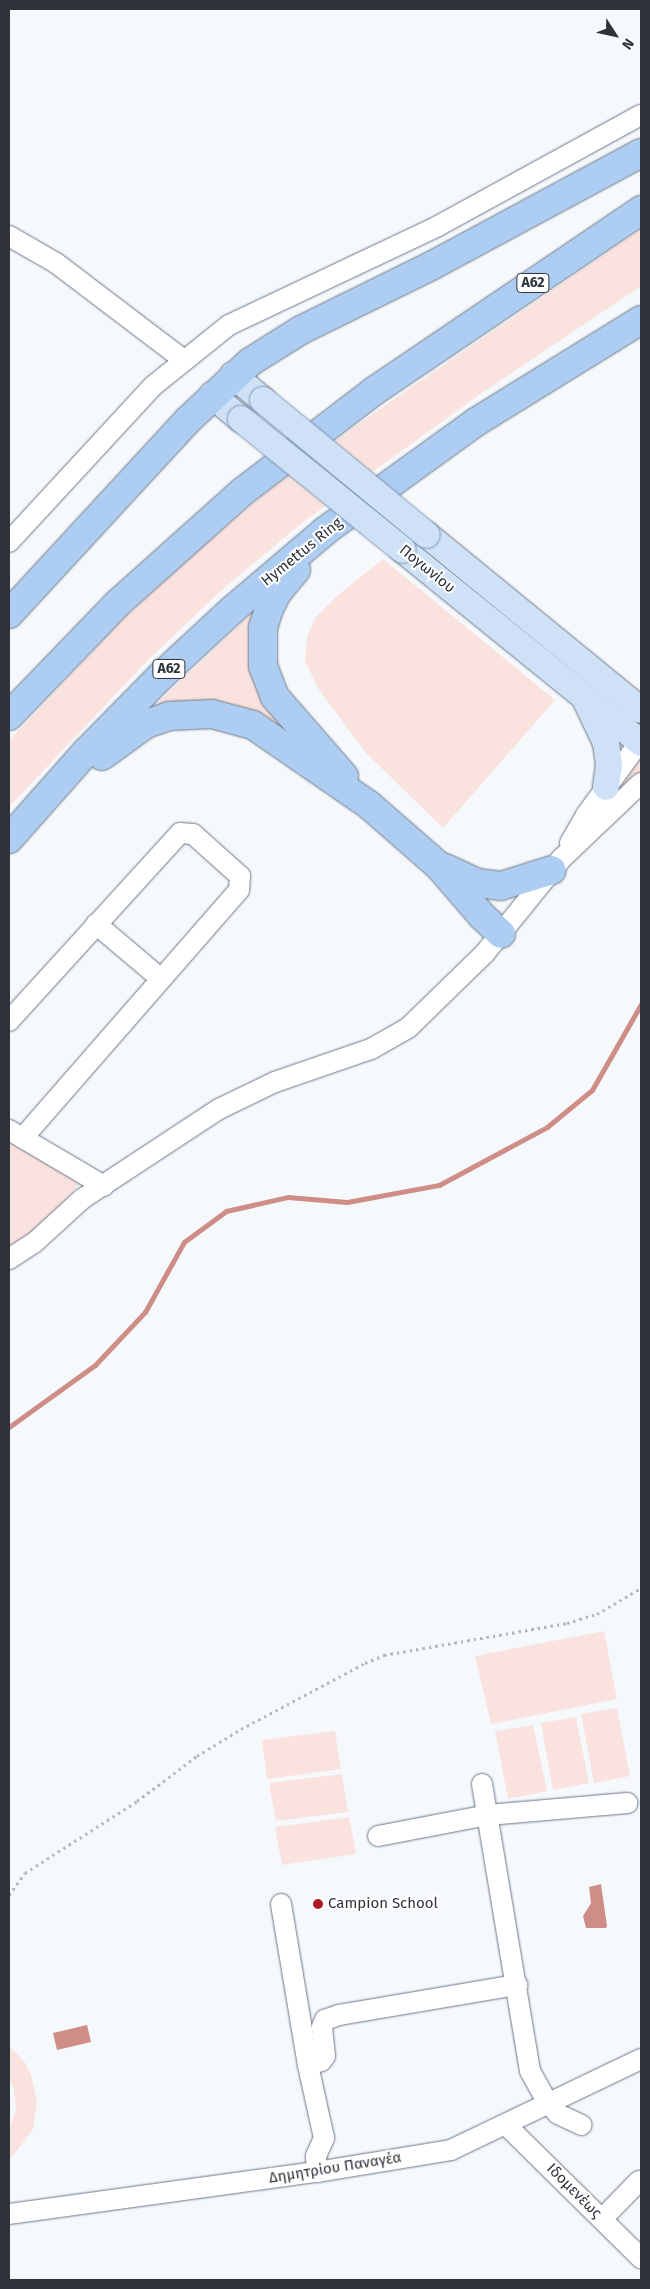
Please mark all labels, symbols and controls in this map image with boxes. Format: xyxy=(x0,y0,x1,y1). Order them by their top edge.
north arrow xyxy=(590,10,640,60)
text: N xyxy=(618,35,637,53)
road number: Α62 xyxy=(516,272,550,294)
street label: Hymettus Ring xyxy=(258,514,346,590)
street label: Πογωνίου xyxy=(396,541,458,597)
road number: Α62 xyxy=(152,658,186,681)
place label: Campion School xyxy=(328,1895,438,1913)
marker: Campion School xyxy=(312,1898,324,1910)
street label: Δημητρίου Παναγέα xyxy=(268,2149,402,2187)
street label: Ιδομενέως xyxy=(543,2160,605,2222)

